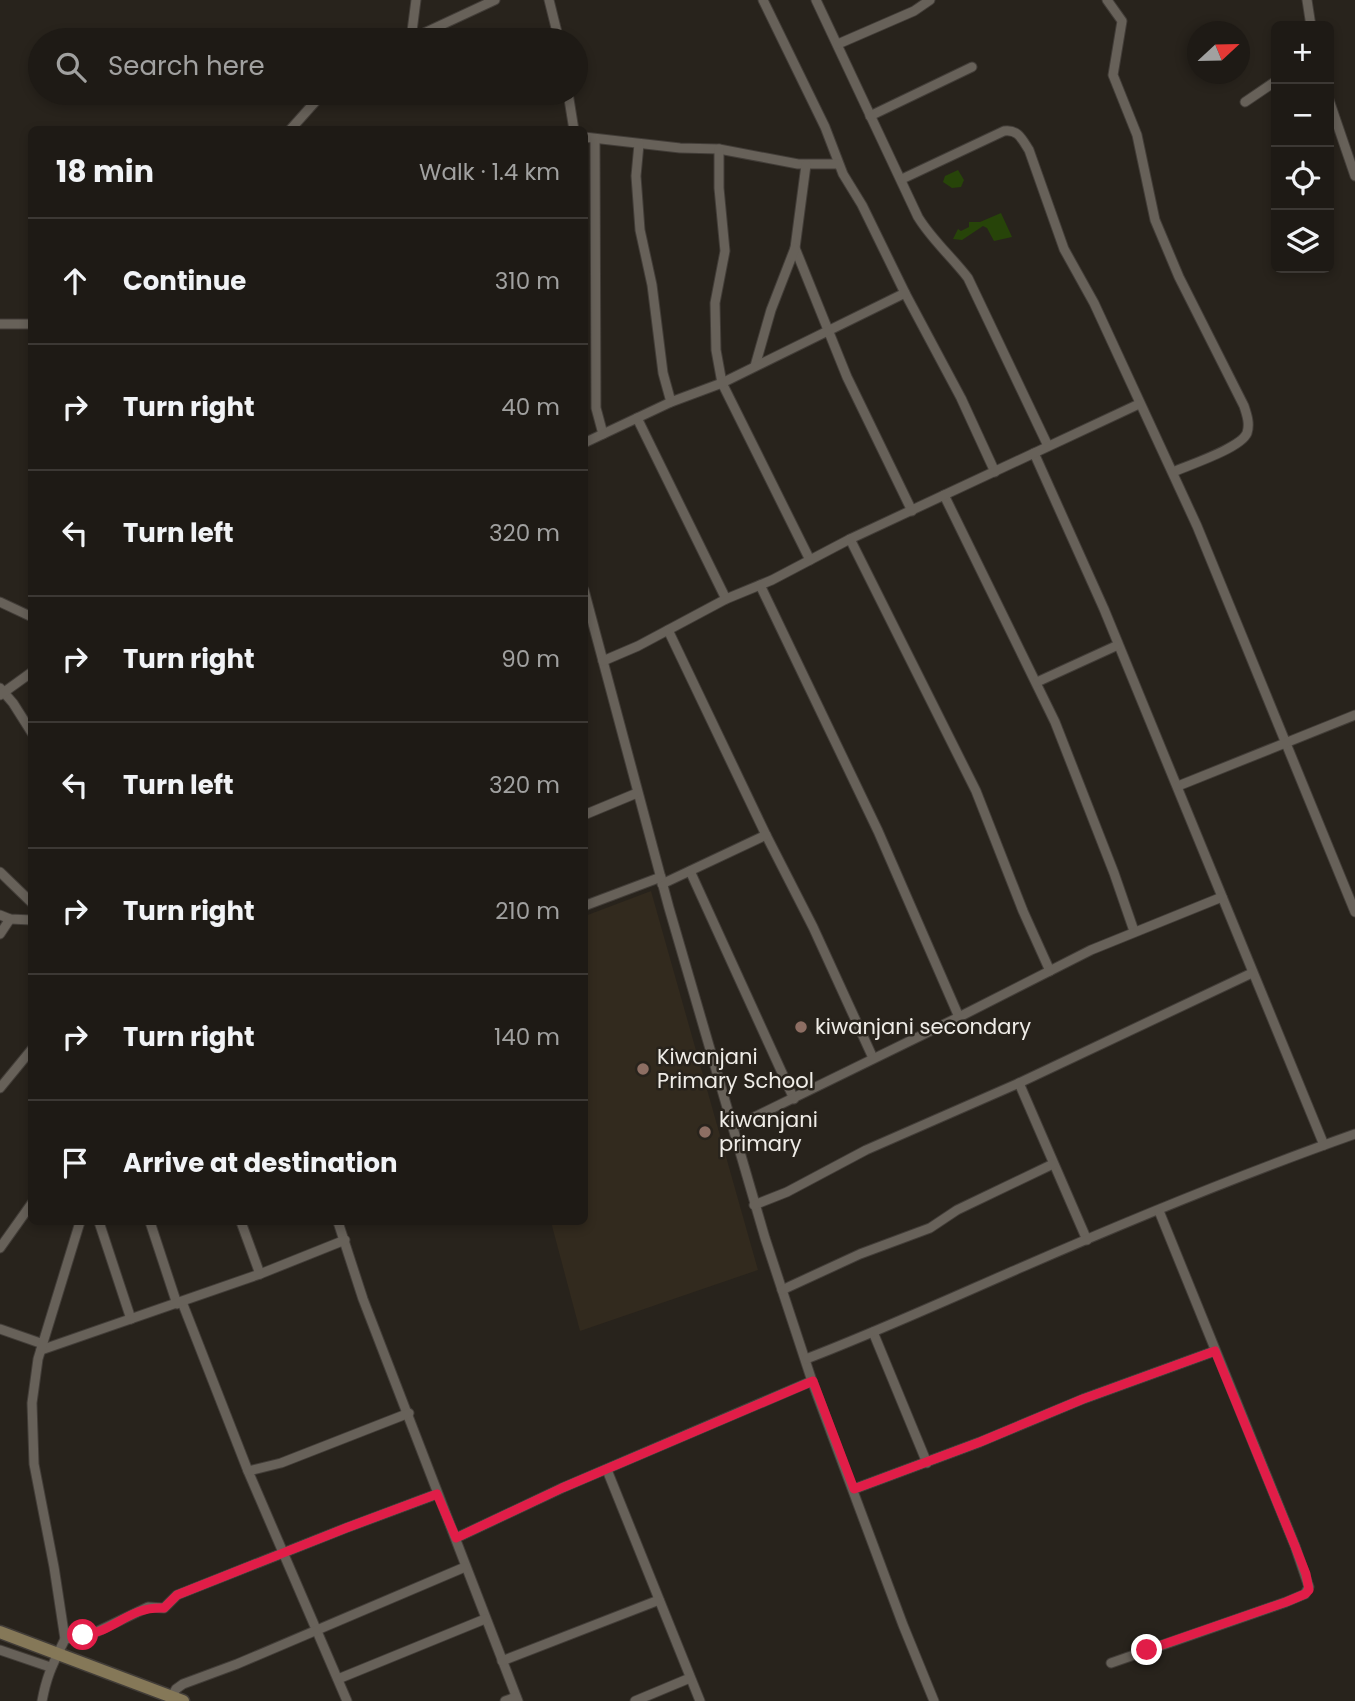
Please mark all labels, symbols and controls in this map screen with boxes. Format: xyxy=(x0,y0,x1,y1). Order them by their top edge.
north arrow xyxy=(1187,21,1250,84)
map controls xyxy=(1271,21,1334,273)
button: + xyxy=(1271,21,1334,84)
search box xyxy=(28,28,588,105)
icon: search xyxy=(52,48,90,86)
text: Search here xyxy=(108,48,265,84)
button: − xyxy=(1271,84,1334,147)
button: locate xyxy=(1271,147,1334,210)
text: 18 min xyxy=(56,150,154,193)
text: Walk · 1.4 km xyxy=(419,156,560,188)
button: layers xyxy=(1271,210,1334,273)
icon: ahead xyxy=(56,262,94,300)
text: Continue xyxy=(123,263,246,299)
text: 310 m xyxy=(495,265,560,297)
icon: right xyxy=(56,388,94,426)
text: Turn right xyxy=(123,389,255,425)
text: 40 m xyxy=(501,391,560,423)
icon: left xyxy=(56,514,94,552)
text: Turn left xyxy=(123,515,234,551)
text: 320 m xyxy=(489,517,560,549)
icon: right xyxy=(56,640,94,678)
text: Turn right xyxy=(123,641,255,677)
text: 90 m xyxy=(501,643,560,675)
icon: left xyxy=(56,766,94,804)
text: Turn left xyxy=(123,767,234,803)
text: 320 m xyxy=(489,769,560,801)
icon: right xyxy=(56,892,94,930)
text: Turn right xyxy=(123,893,255,929)
text: 210 m xyxy=(495,895,560,927)
place label: kiwanjani secondary xyxy=(815,1012,1031,1041)
icon: right xyxy=(56,1018,94,1056)
text: Turn right xyxy=(123,1019,255,1055)
marker: kiwanjani secondary xyxy=(793,1019,809,1035)
text: 140 m xyxy=(494,1021,560,1053)
place label: Kiwanjani Primary School xyxy=(657,1042,814,1095)
marker: Kiwanjani Primary School xyxy=(635,1061,651,1077)
place label: kiwanjani primary xyxy=(719,1105,818,1158)
marker: kiwanjani primary xyxy=(697,1124,713,1140)
icon: arrive xyxy=(56,1144,94,1182)
text: Arrive at destination xyxy=(123,1145,398,1181)
route start xyxy=(67,1619,98,1650)
route end xyxy=(1131,1634,1162,1665)

